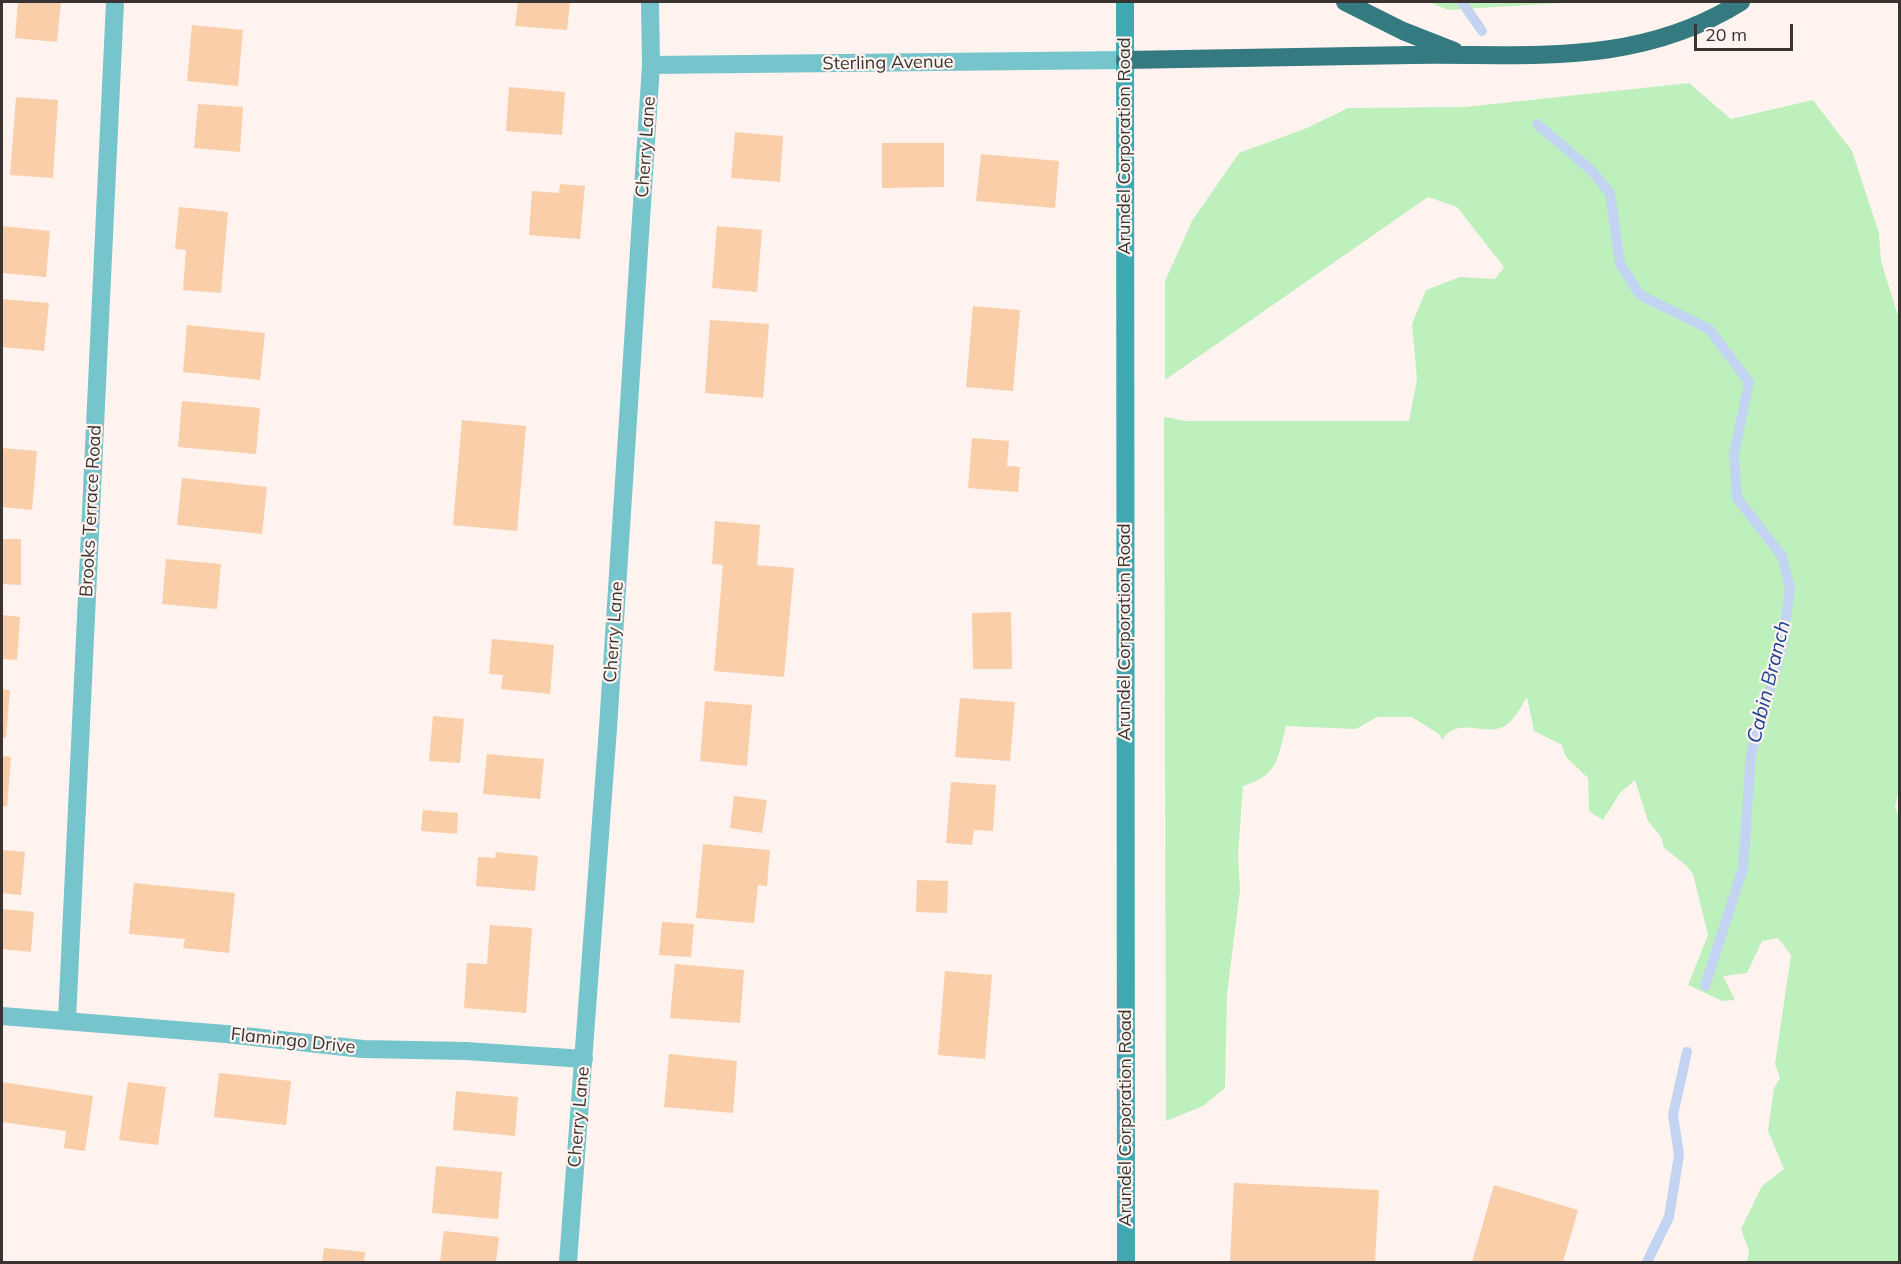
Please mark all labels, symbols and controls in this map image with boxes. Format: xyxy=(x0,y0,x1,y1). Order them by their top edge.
scale bar xyxy=(1697,12,1796,50)
text: 20 m xyxy=(1705,23,1747,46)
street label: Arundel Corporation Road xyxy=(1114,37,1136,255)
street label: Sterling Avenue xyxy=(822,51,954,75)
street label: Cherry Lane xyxy=(632,96,660,198)
street label: Brooks Terrace Road xyxy=(76,424,106,598)
street label: Arundel Corporation Road xyxy=(1114,523,1136,741)
street label: Cherry Lane xyxy=(600,581,628,683)
water label: Cabin Branch xyxy=(1742,618,1796,746)
street label: Arundel Corporation Road xyxy=(1115,1009,1137,1227)
street label: Flamingo Drive xyxy=(230,1024,356,1058)
street label: Cherry Lane xyxy=(564,1066,594,1168)

